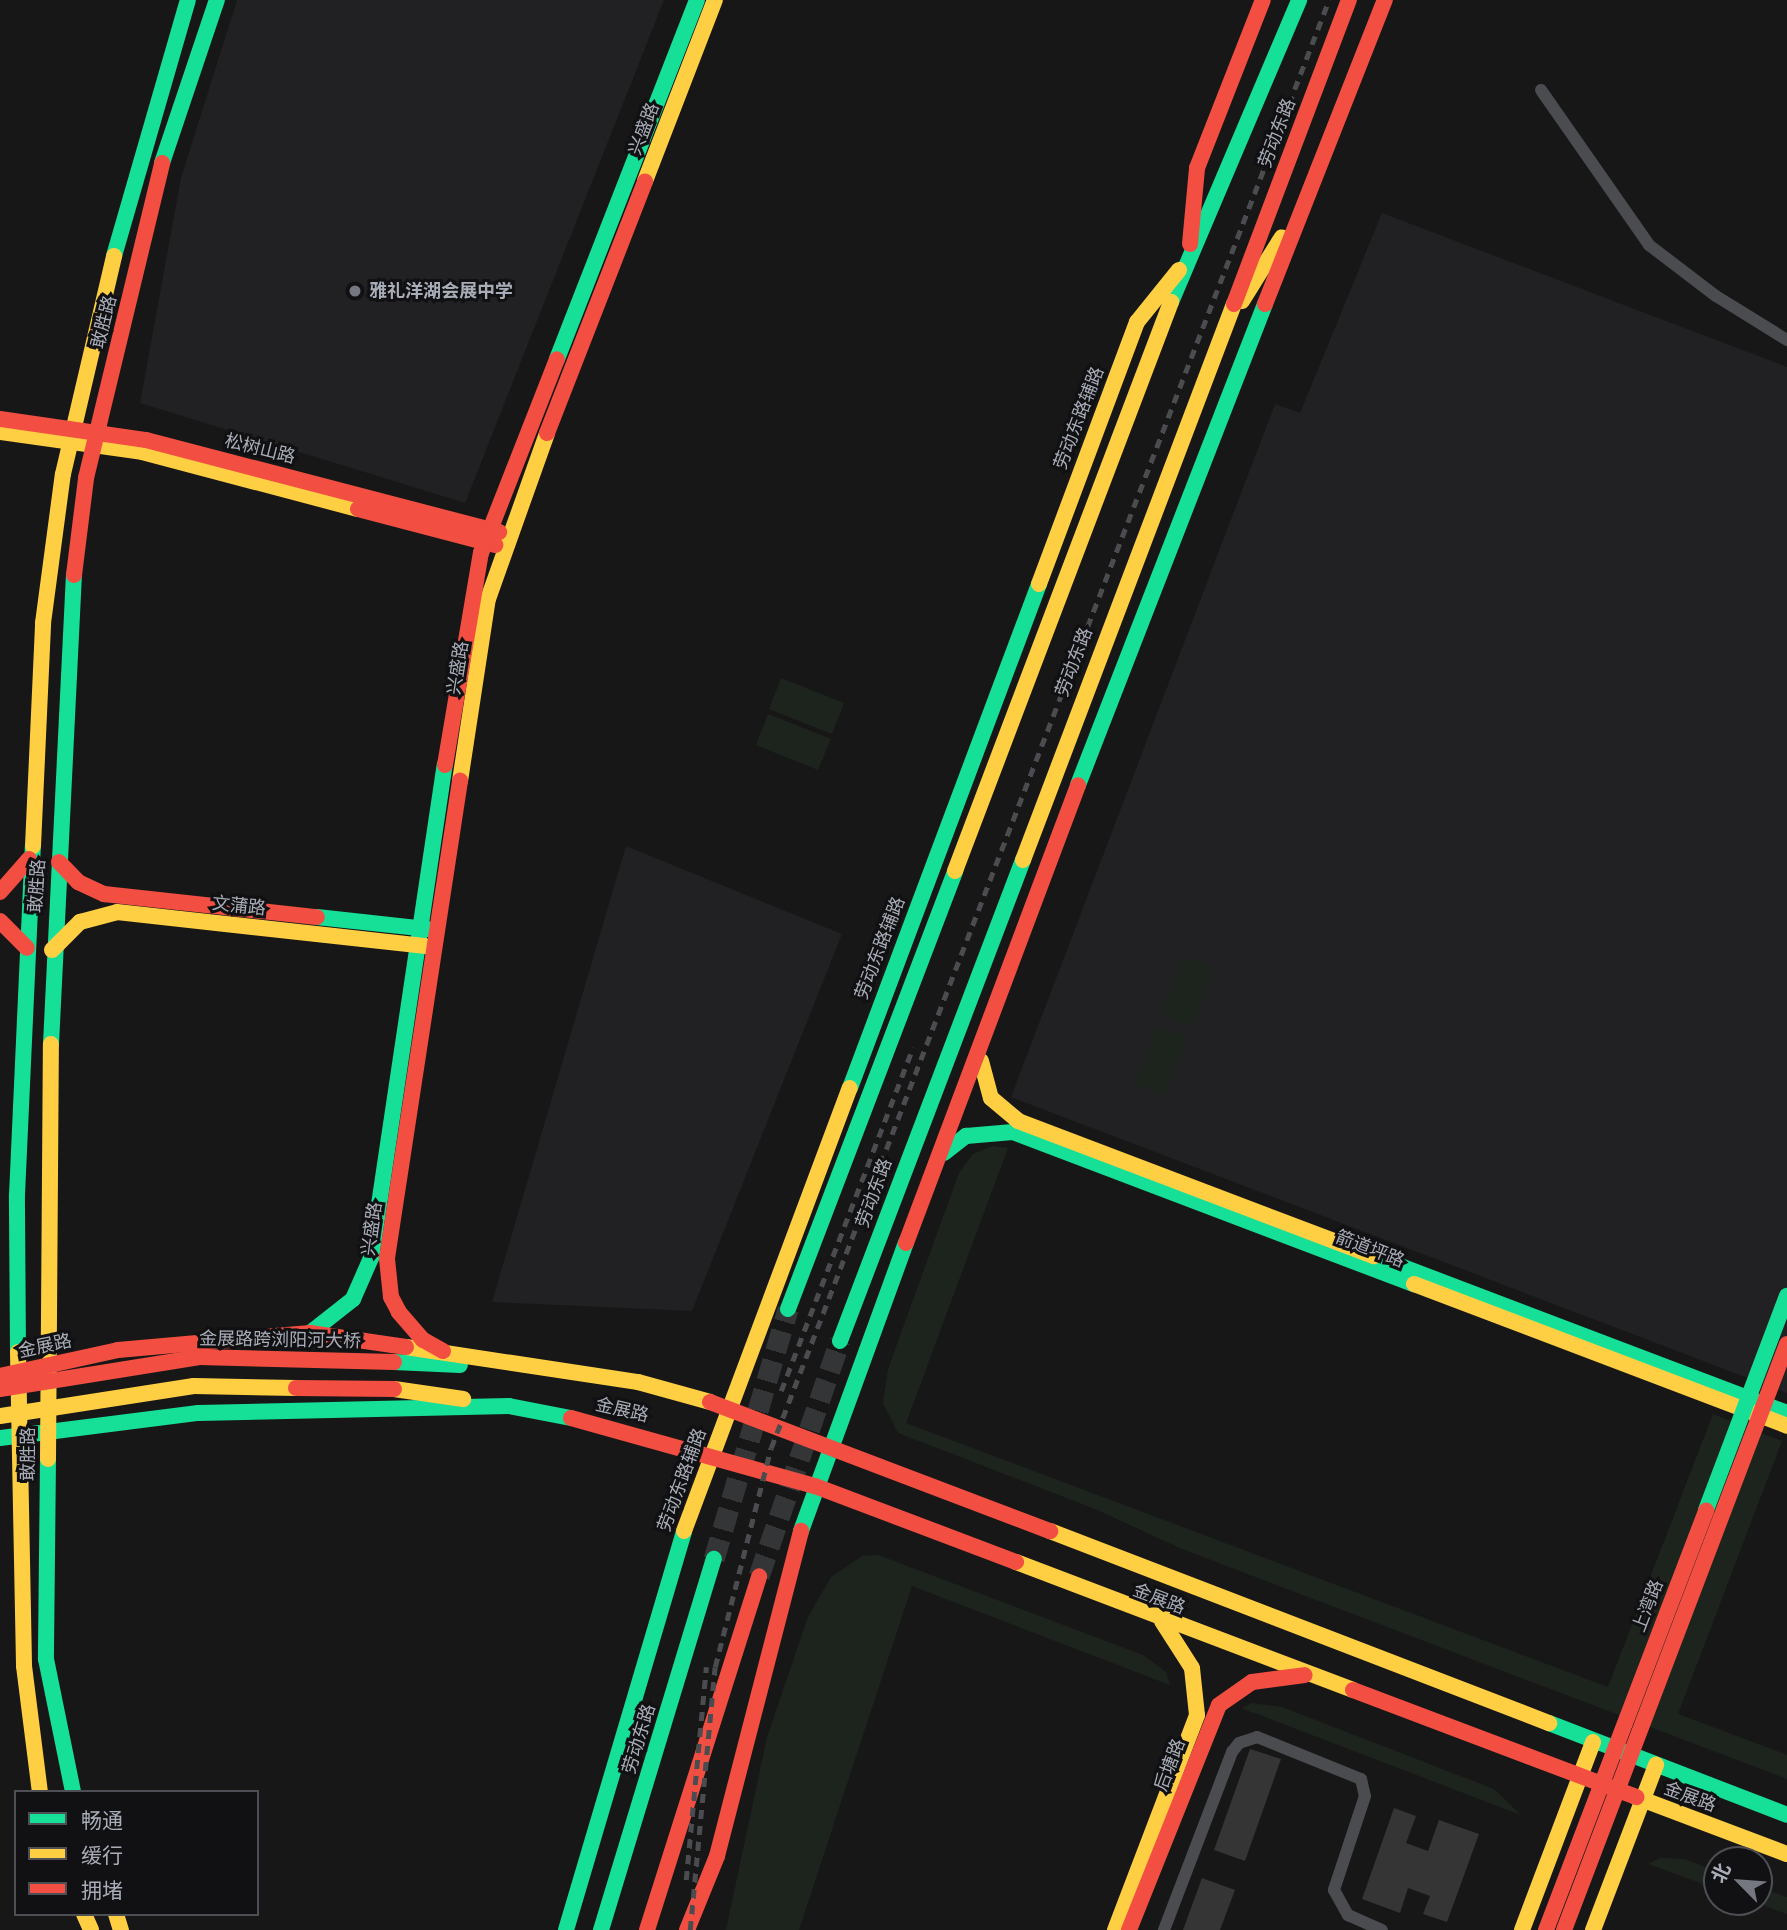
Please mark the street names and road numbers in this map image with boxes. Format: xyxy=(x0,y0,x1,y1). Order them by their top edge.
street label: 劳动东路 xyxy=(1254,96,1300,170)
street label: 兴盛路 xyxy=(624,100,664,158)
street label: 敢胜路 xyxy=(87,293,121,351)
street label: 劳动东路辅路 xyxy=(1050,364,1108,472)
street label: 松树山路 xyxy=(222,430,298,468)
street label: 劳动东路 xyxy=(1051,625,1097,699)
street label: 兴盛路 xyxy=(443,640,473,696)
street label: 敢胜路 xyxy=(24,858,50,914)
street label: 文蒲路 xyxy=(211,892,267,920)
street label: 劳动东路辅路 xyxy=(851,894,909,1002)
street label: 劳动东路 xyxy=(852,1155,896,1231)
street label: 兴盛路 xyxy=(358,1201,386,1257)
street label: 箭道坪路 xyxy=(1333,1226,1407,1272)
street label: 金展路跨浏阳河大桥 xyxy=(199,1328,361,1352)
street label: 金展路 xyxy=(16,1330,74,1362)
street label: 金展路 xyxy=(593,1393,651,1427)
street label: 劳动东路辅路 xyxy=(653,1426,711,1534)
street label: 敢胜路 xyxy=(17,1427,39,1481)
street label: 上湾路 xyxy=(1628,1577,1668,1635)
street label: 金展路 xyxy=(1130,1579,1188,1619)
street label: 劳动东路 xyxy=(618,1701,660,1777)
street label: 后塘路 xyxy=(1150,1736,1190,1794)
street label: 金展路 xyxy=(1661,1778,1719,1816)

